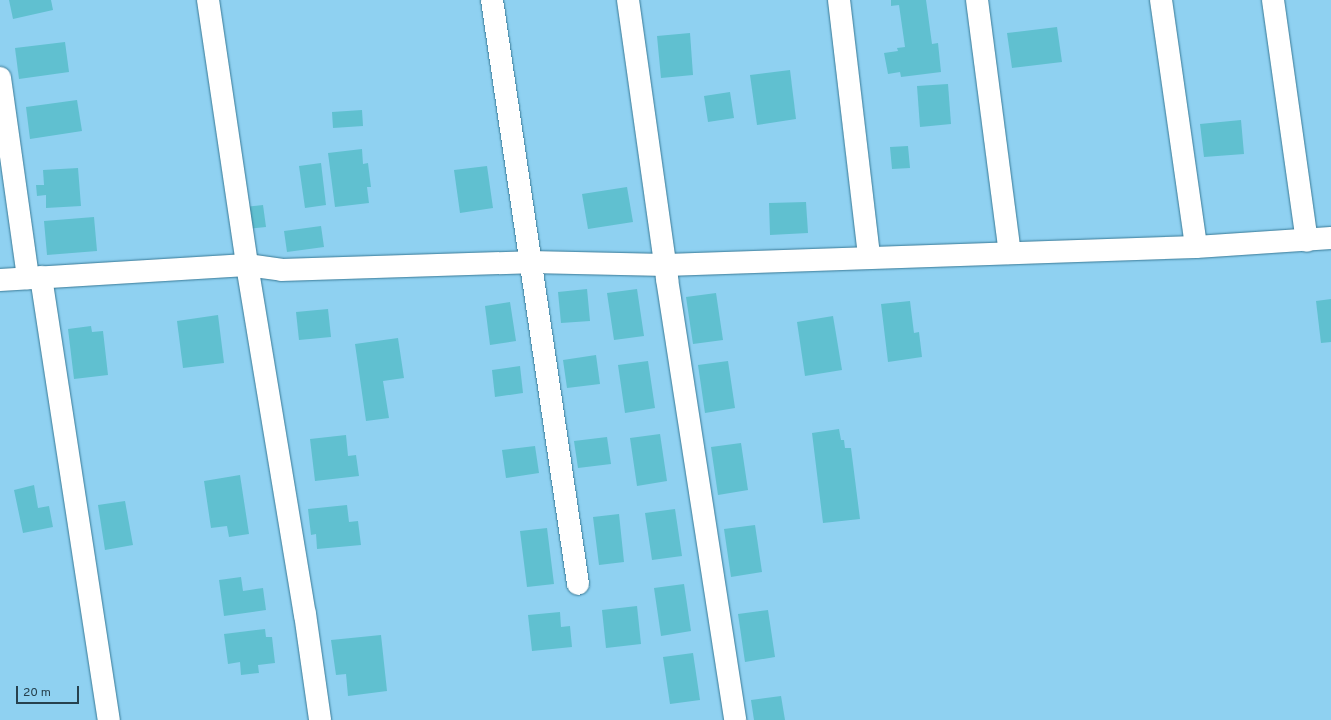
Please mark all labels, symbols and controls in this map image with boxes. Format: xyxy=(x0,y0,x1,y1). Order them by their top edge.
scale bar xyxy=(18,678,81,704)
text: 20 m xyxy=(23,685,51,701)

